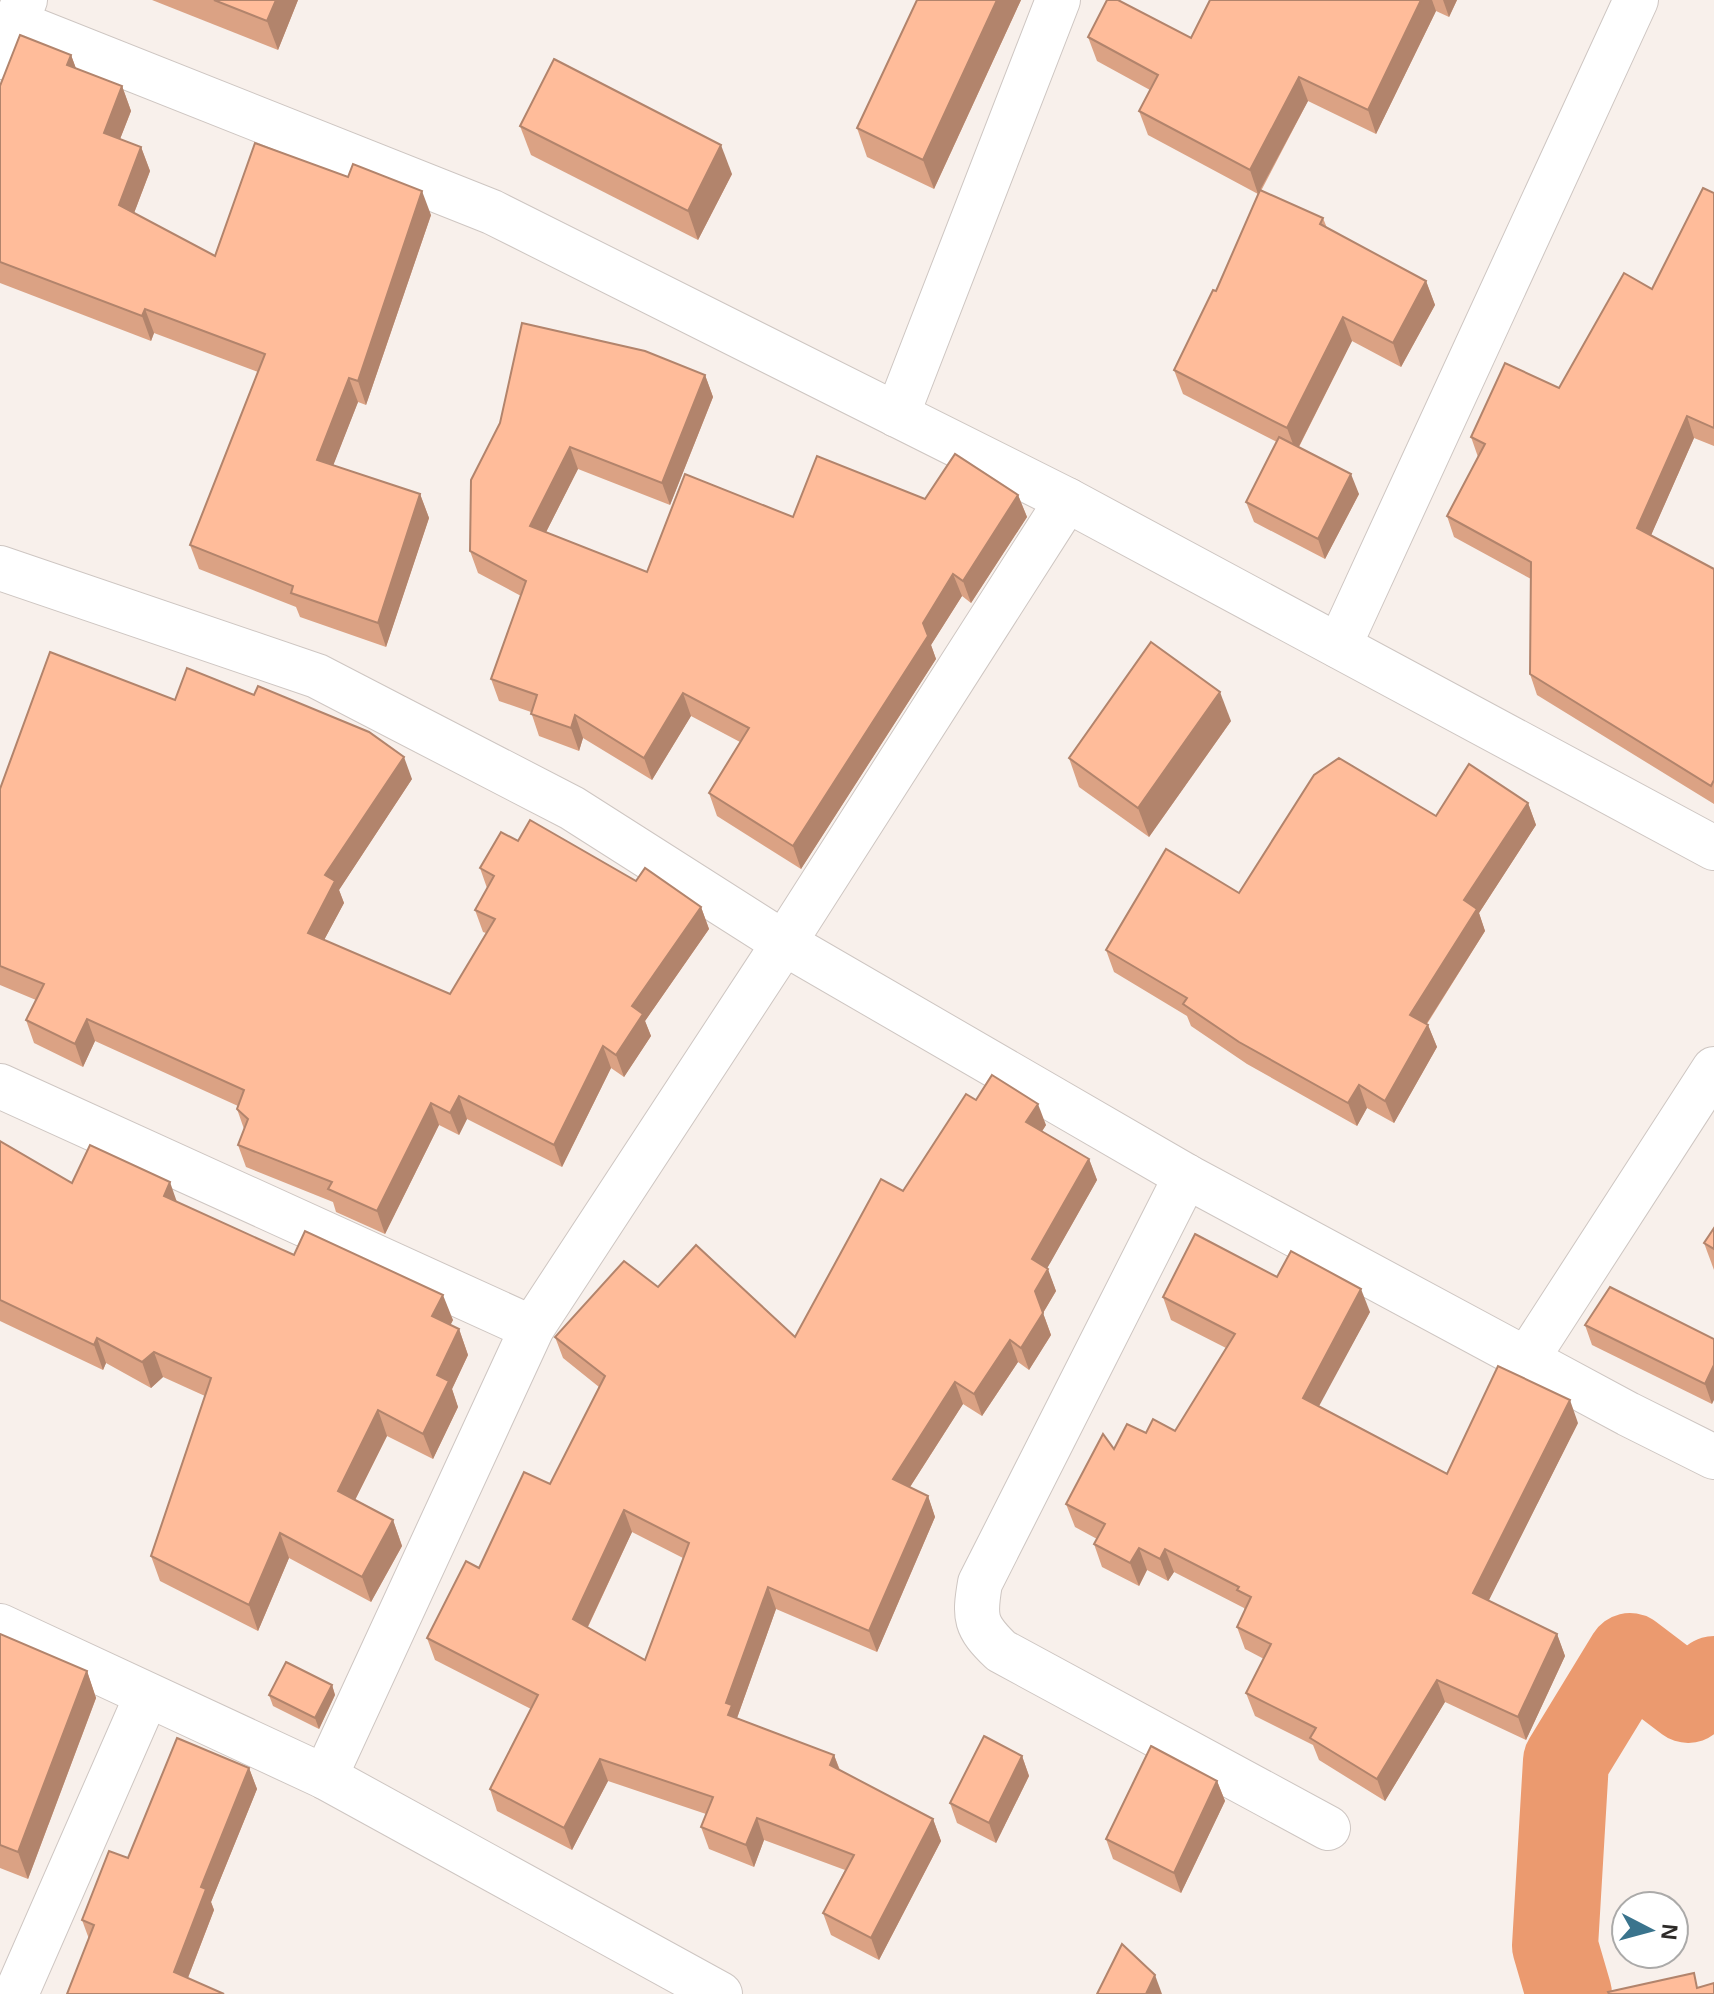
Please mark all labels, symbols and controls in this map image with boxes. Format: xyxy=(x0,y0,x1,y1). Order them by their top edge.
north arrow xyxy=(1610,1890,1690,1970)
text: N xyxy=(1656,1923,1683,1941)

